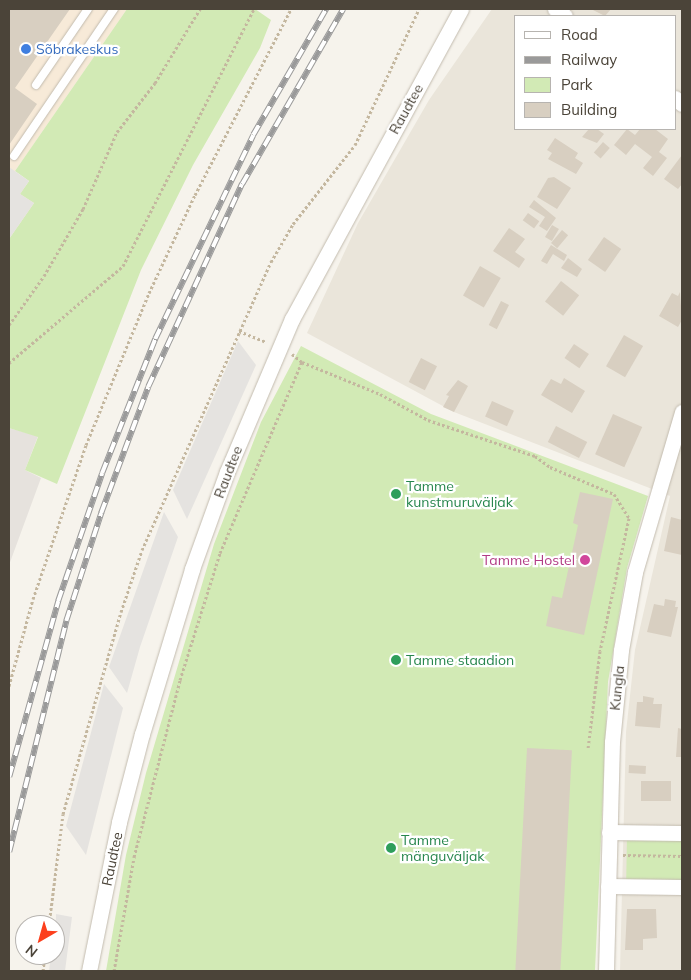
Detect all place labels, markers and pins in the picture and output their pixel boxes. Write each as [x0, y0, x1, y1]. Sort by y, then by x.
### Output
place label: Sõbrakeskus [36, 41, 118, 57]
marker: Sõbrakeskus [20, 43, 32, 55]
place label: Tamme kunstmuruväljak [406, 478, 513, 511]
marker: Tamme kunstmuruväljak [390, 488, 402, 500]
place label: Tamme Hostel [482, 552, 575, 568]
marker: Tamme Hostel [579, 554, 591, 566]
place label: Tamme staadion [406, 652, 514, 668]
marker: Tamme staadion [390, 654, 402, 666]
place label: Tamme mänguväljak [401, 832, 485, 864]
marker: Tamme mänguväljak [385, 842, 397, 854]

